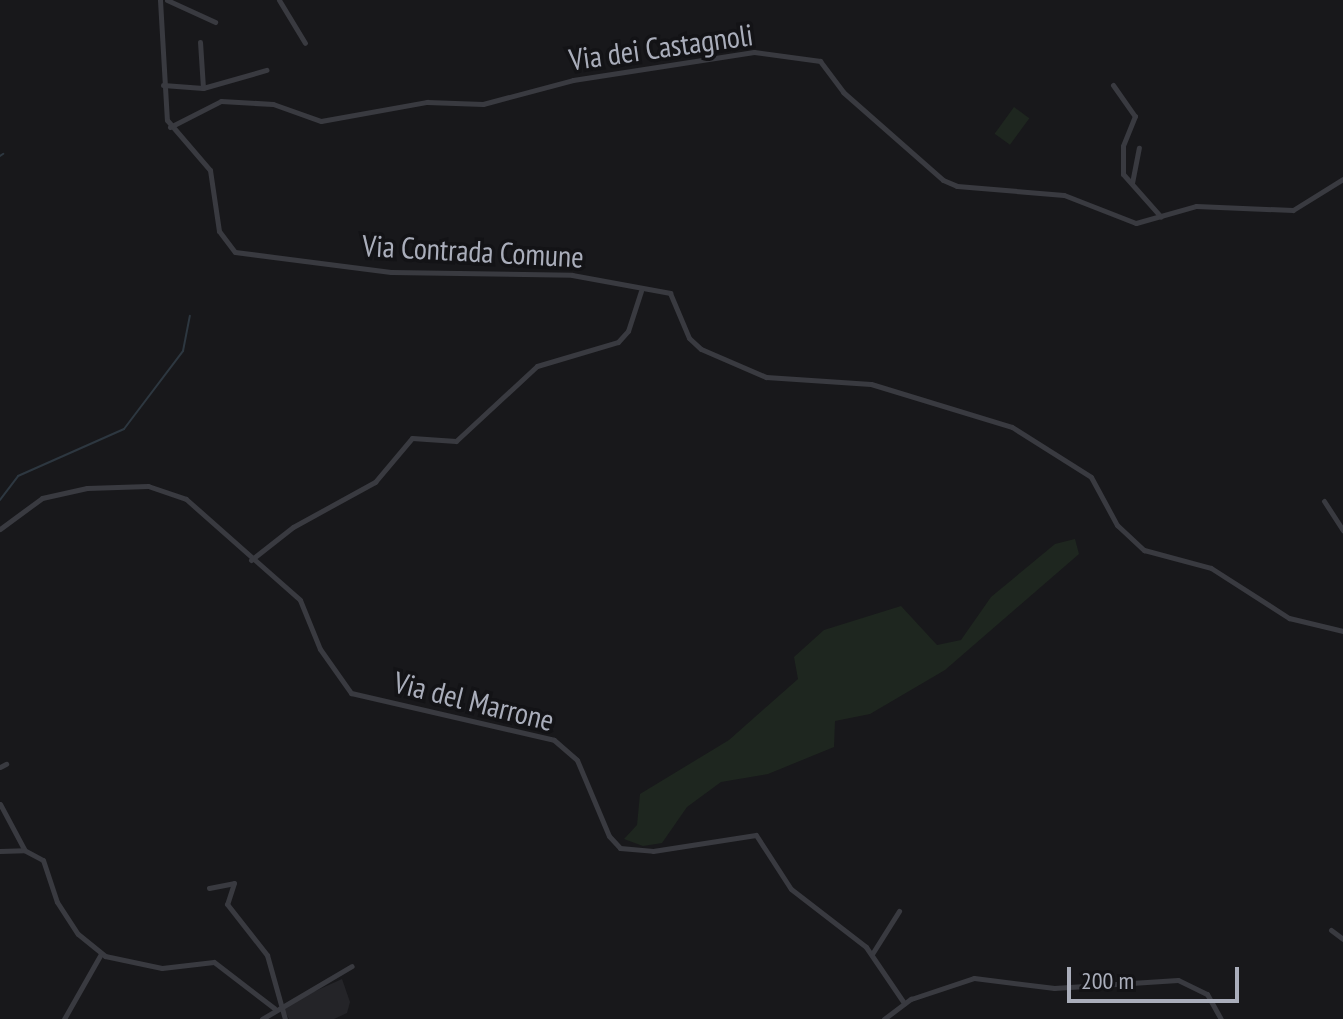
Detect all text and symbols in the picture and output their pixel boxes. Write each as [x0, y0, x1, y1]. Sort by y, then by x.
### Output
street label: Via dei Castagnoli [567, 16, 755, 78]
street label: Via Contrada Comune [361, 227, 585, 275]
street label: Via del Marrone [390, 664, 558, 738]
scale bar [1071, 951, 1243, 1001]
text: 200 m [1081, 965, 1134, 996]

